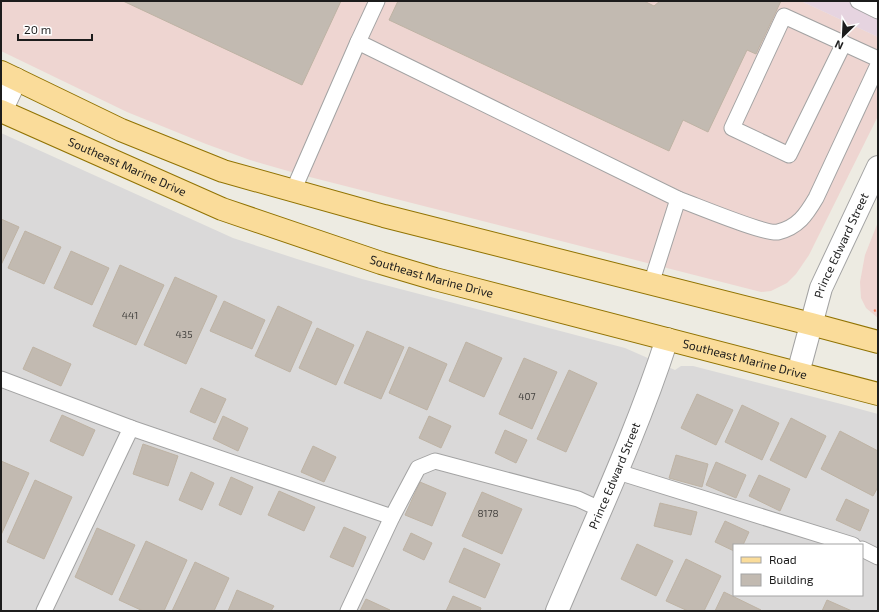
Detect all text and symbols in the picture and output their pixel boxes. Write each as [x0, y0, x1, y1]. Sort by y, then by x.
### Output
scale bar [18, 16, 92, 42]
north arrow [823, 16, 863, 56]
text: 20 m [24, 22, 51, 36]
text: N [832, 38, 845, 53]
street label: Southeast Marine Drive [66, 134, 189, 198]
street label: Prince Edward Street [811, 190, 871, 300]
street label: Southeast Marine Drive [368, 252, 495, 300]
house number: 441 [122, 309, 138, 321]
house number: 435 [175, 328, 193, 340]
street label: Southeast Marine Drive [681, 336, 809, 381]
house number: 407 [518, 390, 536, 402]
street label: Prince Edward Street [585, 420, 642, 531]
house number: 8178 [477, 507, 499, 519]
legend [733, 544, 863, 596]
text: Road [769, 552, 797, 566]
text: Building [769, 572, 814, 586]

